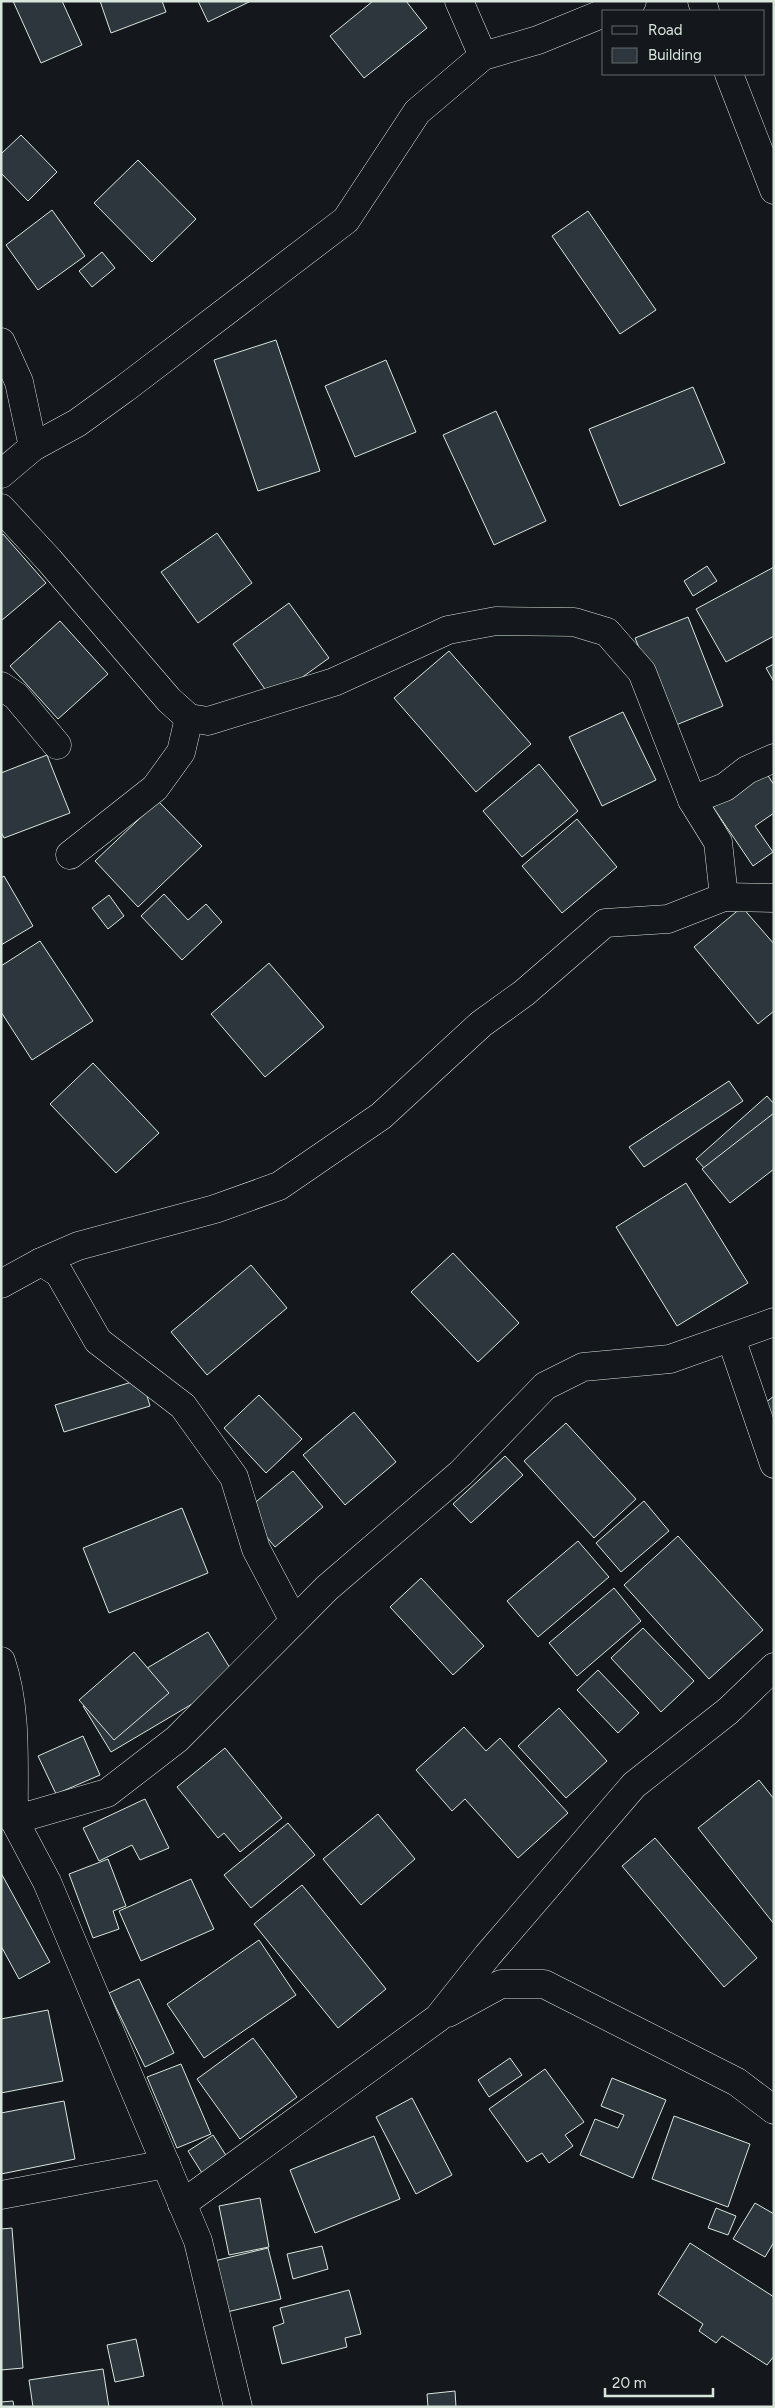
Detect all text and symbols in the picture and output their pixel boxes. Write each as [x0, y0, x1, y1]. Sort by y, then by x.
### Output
legend [602, 10, 765, 75]
text: Road [648, 21, 683, 39]
text: Building [648, 46, 702, 64]
scale bar [605, 2366, 712, 2398]
text: 20 m [612, 2374, 646, 2392]

